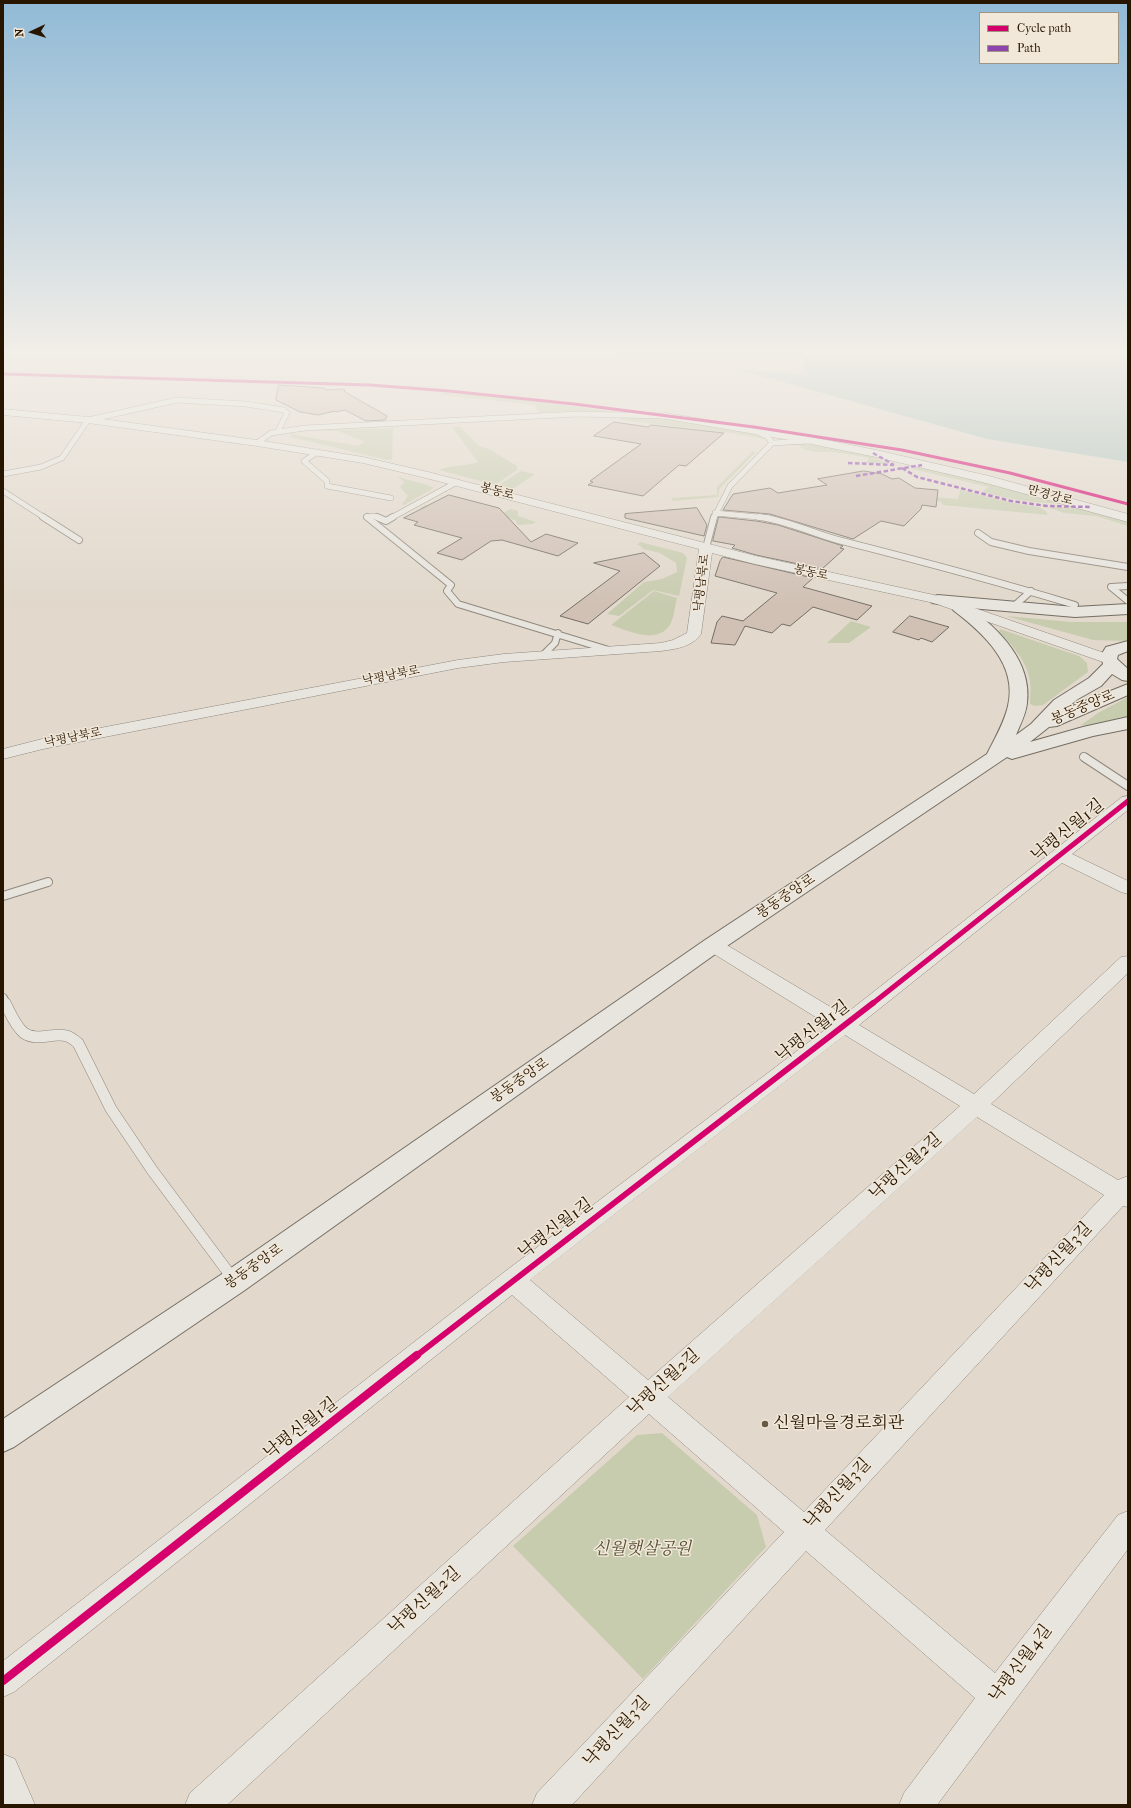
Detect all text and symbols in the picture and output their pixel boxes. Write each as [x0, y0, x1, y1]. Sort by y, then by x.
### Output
north arrow [12, 12, 52, 52]
legend [979, 12, 1119, 64]
text: Cycle path [1017, 21, 1071, 35]
text: N [13, 28, 26, 38]
text: Path [1017, 41, 1041, 55]
street label: 봉동로 [478, 481, 516, 503]
street label: 만경강로 [1026, 483, 1074, 509]
street label: 낙평남북로 [691, 553, 713, 613]
street label: 봉동로 [792, 562, 830, 584]
street label: 낙평남북로 [361, 663, 421, 689]
street label: 봉동중앙로 [1049, 687, 1117, 729]
street label: 낙평남북로 [43, 725, 103, 751]
street label: 낙평신월1길 [1027, 795, 1109, 867]
street label: 봉동중앙로 [753, 871, 819, 923]
street label: 낙평신월1길 [772, 997, 854, 1067]
street label: 봉동중앙로 [487, 1055, 553, 1107]
street label: 낙평신월2길 [865, 1129, 947, 1205]
street label: 낙평신월1길 [515, 1194, 597, 1264]
street label: 낙평신월3길 [1021, 1218, 1097, 1298]
street label: 봉동중앙로 [221, 1241, 287, 1293]
street label: 낙평신월2길 [623, 1345, 705, 1421]
street label: 낙평신월1길 [260, 1394, 342, 1464]
place label: 신월마을경로회관 [773, 1414, 904, 1434]
marker: 신월마을경로회관 [760, 1419, 770, 1429]
street label: 낙평신월3길 [800, 1454, 876, 1534]
park label: 신월햇살공원 [593, 1540, 691, 1560]
street label: 낙평신월2길 [384, 1563, 466, 1639]
street label: 낙평신월4길 [985, 1621, 1057, 1707]
street label: 낙평신월3길 [579, 1692, 655, 1772]

